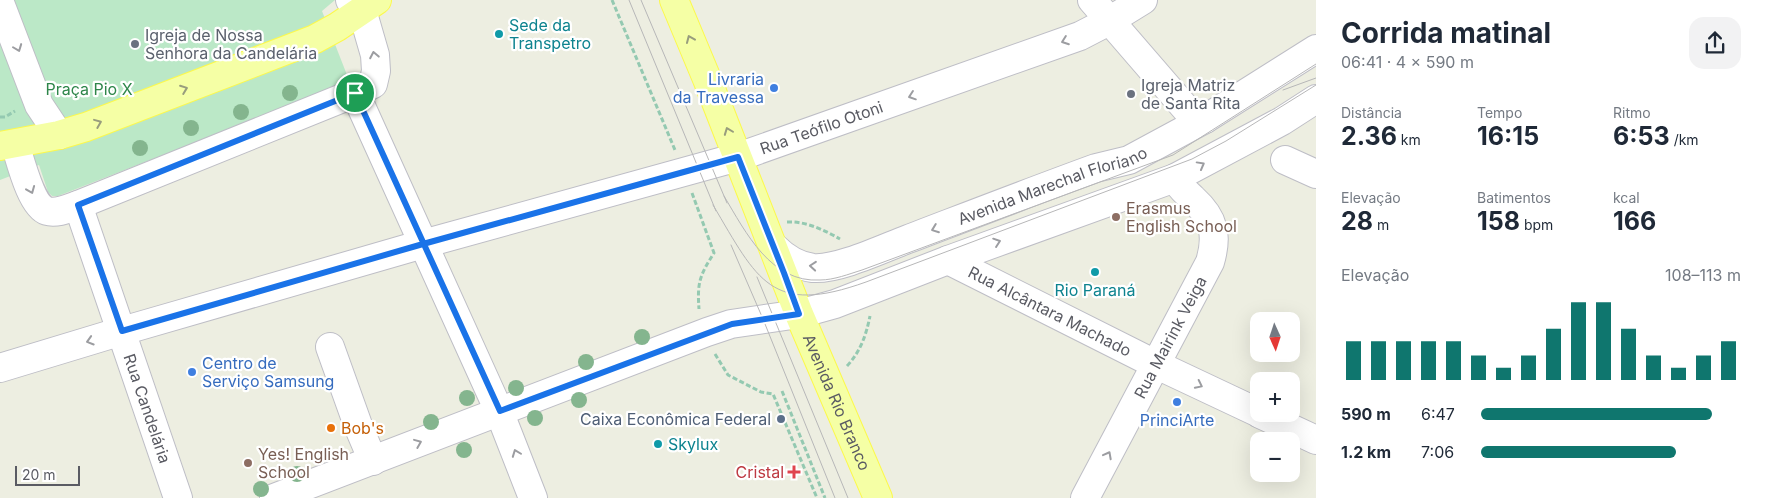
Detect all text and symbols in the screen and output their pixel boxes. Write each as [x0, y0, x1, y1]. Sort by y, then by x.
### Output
place label: Sede da Transpetro [509, 15, 591, 53]
text: Corrida matinal [1341, 16, 1551, 50]
button: share [1689, 17, 1741, 69]
place label: Igreja de Nossa Senhora da Candelária [145, 25, 317, 63]
marker: Sede da Transpetro [493, 28, 505, 40]
one-way arrow [686, 35, 697, 44]
one-way arrow [1061, 35, 1069, 45]
marker: Igreja de Nossa Senhora da Candelária [129, 38, 141, 50]
one-way arrow [12, 44, 22, 52]
one-way arrow [370, 50, 380, 59]
text: 06:41 · 4 × 590 m [1341, 52, 1474, 72]
place label: Livraria da Travessa [673, 69, 764, 107]
pin [334, 72, 376, 114]
place label: Igreja Matriz de Santa Rita [1141, 75, 1241, 113]
park label: Praça Pio X [45, 79, 133, 99]
icon: arrive [341, 79, 369, 107]
marker: Livraria da Travessa [768, 82, 780, 94]
one-way arrow [179, 85, 188, 96]
marker: Igreja Matriz de Santa Rita [1125, 88, 1137, 100]
one-way arrow [908, 90, 916, 100]
street label: Rua Teófilo Otoni [757, 97, 886, 158]
text: Distância [1341, 104, 1402, 121]
text: Tempo [1477, 104, 1522, 121]
text: Ritmo [1613, 104, 1651, 121]
one-way arrow [93, 118, 102, 129]
text: 2.36 [1341, 121, 1397, 151]
text: 16:15 [1477, 121, 1539, 151]
text: 6:53 [1613, 121, 1670, 151]
one-way arrow [723, 128, 733, 136]
text: km [1397, 131, 1421, 148]
text: /km [1670, 131, 1699, 148]
street label: Avenida Marechal Floriano [955, 142, 1151, 229]
one-way arrow [1195, 161, 1204, 171]
one-way arrow [25, 185, 36, 194]
text: Elevação [1341, 189, 1401, 206]
text: Batimentos [1477, 189, 1551, 206]
text: kcal [1613, 189, 1640, 206]
place label: Erasmus English School [1126, 198, 1237, 236]
text: 28 [1341, 206, 1373, 236]
text: 158 [1477, 206, 1520, 236]
text: 166 [1613, 206, 1656, 236]
marker: Erasmus English School [1110, 211, 1122, 223]
text: m [1373, 216, 1389, 233]
text: bpm [1520, 216, 1553, 233]
one-way arrow [931, 223, 940, 233]
one-way arrow [993, 238, 1001, 248]
one-way arrow [809, 261, 817, 272]
street label: Rua Alcântara Machado [965, 262, 1135, 361]
text: Elevação [1341, 265, 1409, 285]
text: 108–113 m [1665, 265, 1741, 285]
marker: Rio Paraná [1089, 266, 1101, 278]
street label: Rua Mairink Veiga [1130, 273, 1211, 402]
place label: Rio Paraná [1055, 280, 1135, 300]
north arrow [1250, 312, 1300, 362]
map controls [1250, 312, 1300, 482]
street label: Avenida Rio Branco [799, 331, 875, 473]
one-way arrow [87, 335, 95, 345]
street label: Rua Candelária [119, 351, 175, 466]
place label: Centro de Serviço Samsung [202, 353, 334, 391]
marker: Centro de Serviço Samsung [186, 366, 198, 378]
button: + [1250, 372, 1300, 422]
one-way arrow [1194, 378, 1203, 389]
marker: PrinciArte [1171, 396, 1183, 408]
text: 590 m [1341, 404, 1391, 424]
text: 6:47 [1421, 404, 1455, 424]
place label: Caixa Econômica Federal [580, 409, 771, 429]
place label: PrinciArte [1140, 410, 1214, 430]
marker: Caixa Econômica Federal [775, 413, 787, 425]
place label: Bob's [341, 418, 384, 438]
marker: Bob's [325, 422, 337, 434]
button: − [1250, 432, 1300, 482]
place label: Skylux [668, 434, 718, 454]
marker: Skylux [652, 438, 664, 450]
one-way arrow [413, 439, 422, 449]
text: 1.2 km [1341, 442, 1391, 462]
text: 7:06 [1421, 442, 1454, 462]
place label: Yes! English School [258, 444, 349, 482]
one-way arrow [512, 449, 522, 457]
one-way arrow [1102, 451, 1112, 460]
marker: Yes! English School [242, 457, 254, 469]
place label: Cristal [736, 462, 784, 482]
scale bar [15, 463, 80, 486]
text: 20 m [22, 466, 56, 483]
marker: Cristal [788, 466, 800, 478]

